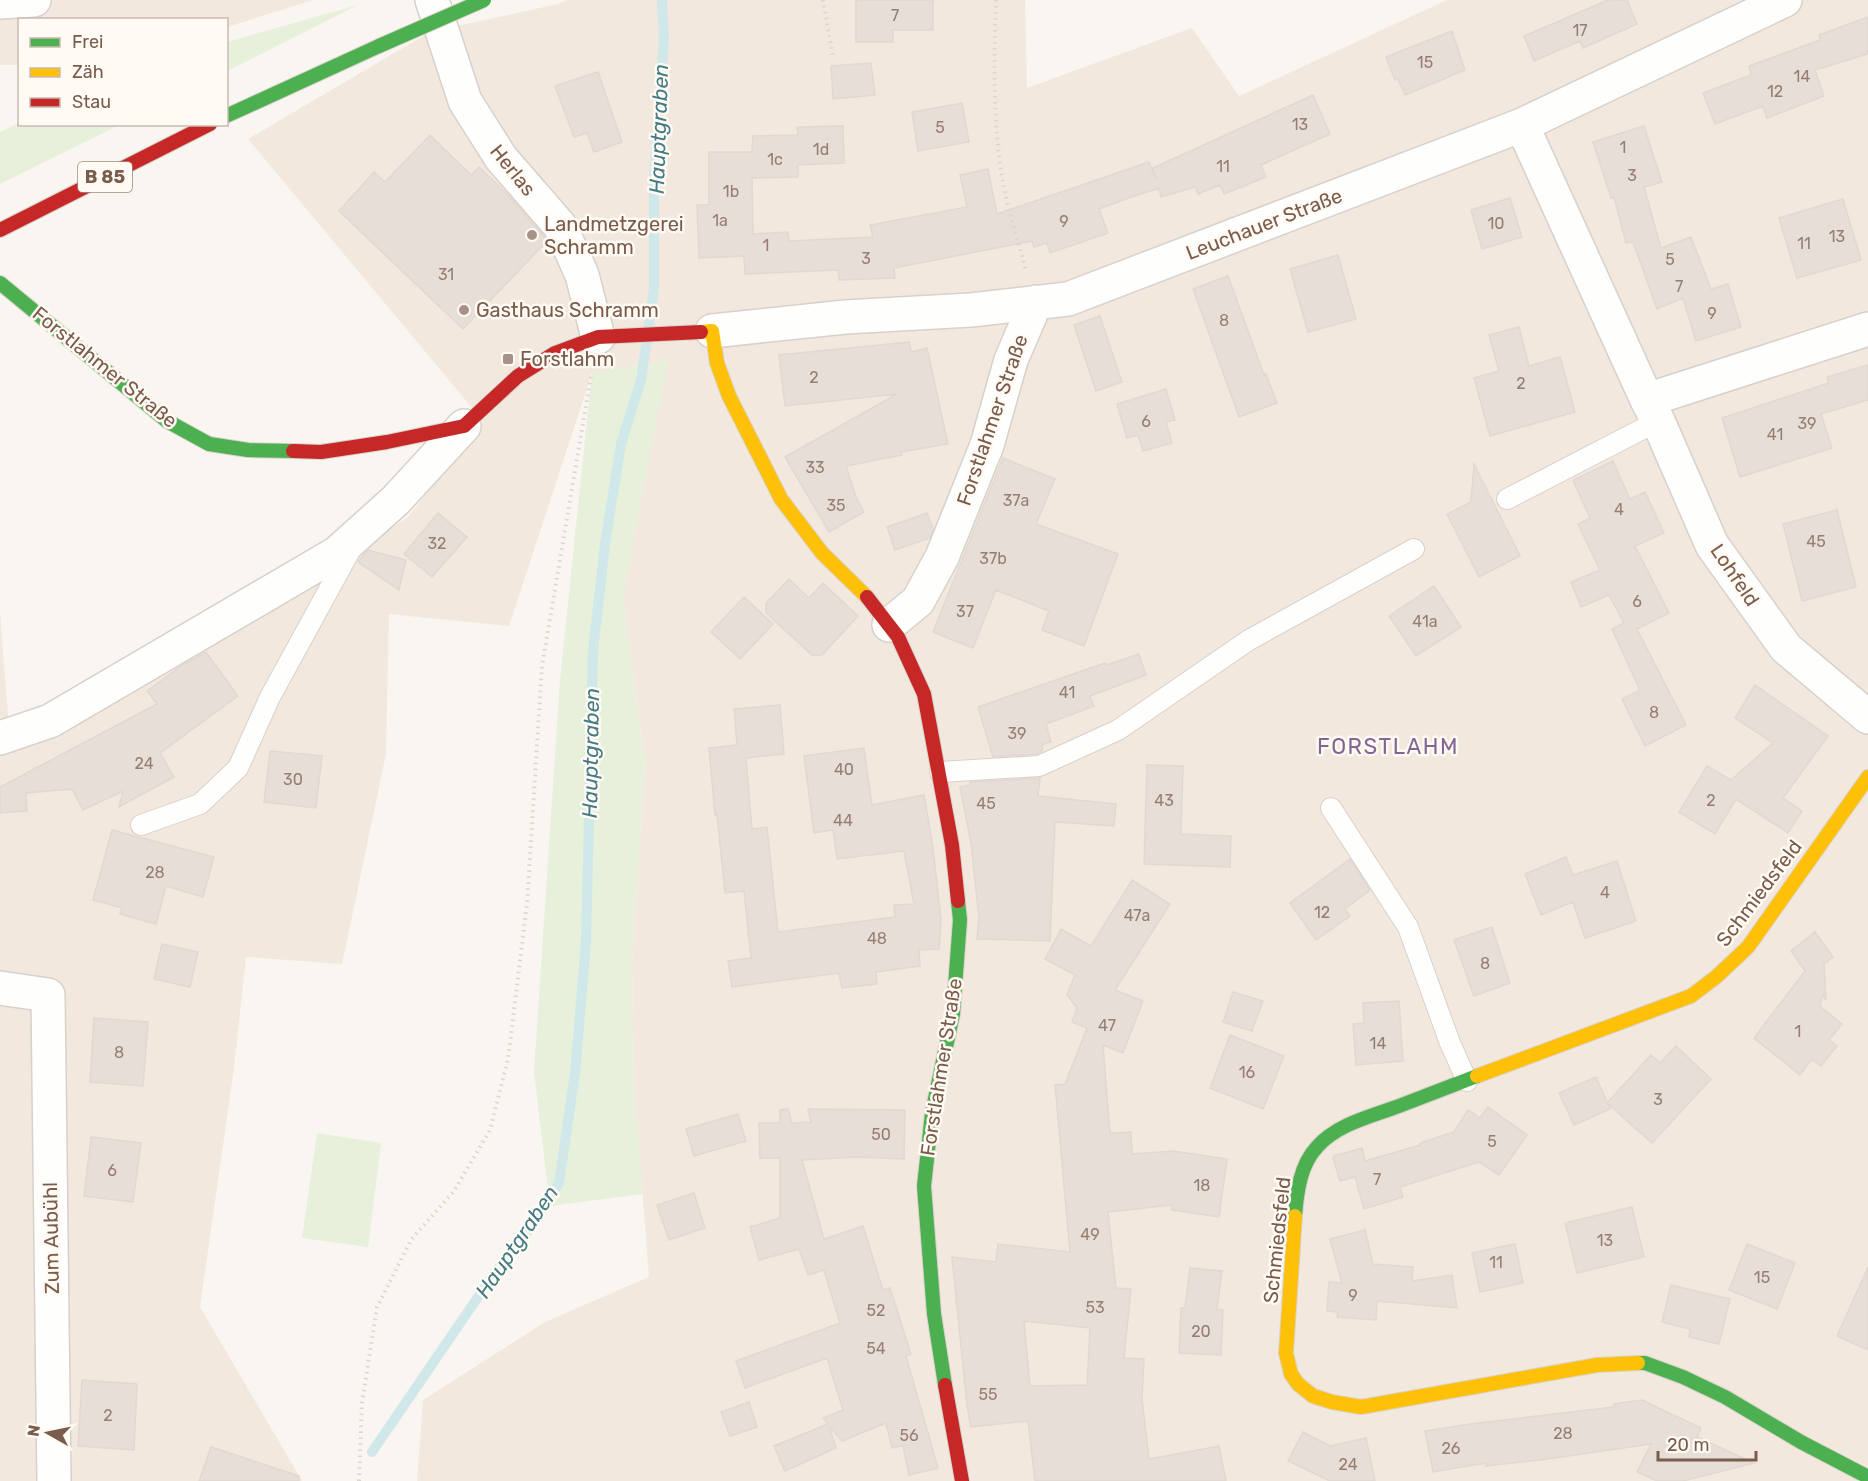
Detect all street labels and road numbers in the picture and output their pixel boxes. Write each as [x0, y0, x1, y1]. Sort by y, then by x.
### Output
street label: Herlas [485, 139, 541, 201]
road number: B 85 [78, 162, 132, 192]
street label: Leuchauer Straße [1182, 183, 1346, 265]
street label: Forstlahmer Straße [28, 301, 182, 433]
street label: Forstlahmer Straße [951, 331, 1033, 509]
street label: Lohfeld [1705, 539, 1765, 611]
street label: Schmiedsfeld [1711, 835, 1807, 951]
street label: Forstlahmer Straße [915, 977, 967, 1157]
street label: Schmiedsfeld [1258, 1176, 1296, 1304]
street label: Zum Aubühl [38, 1182, 64, 1294]

